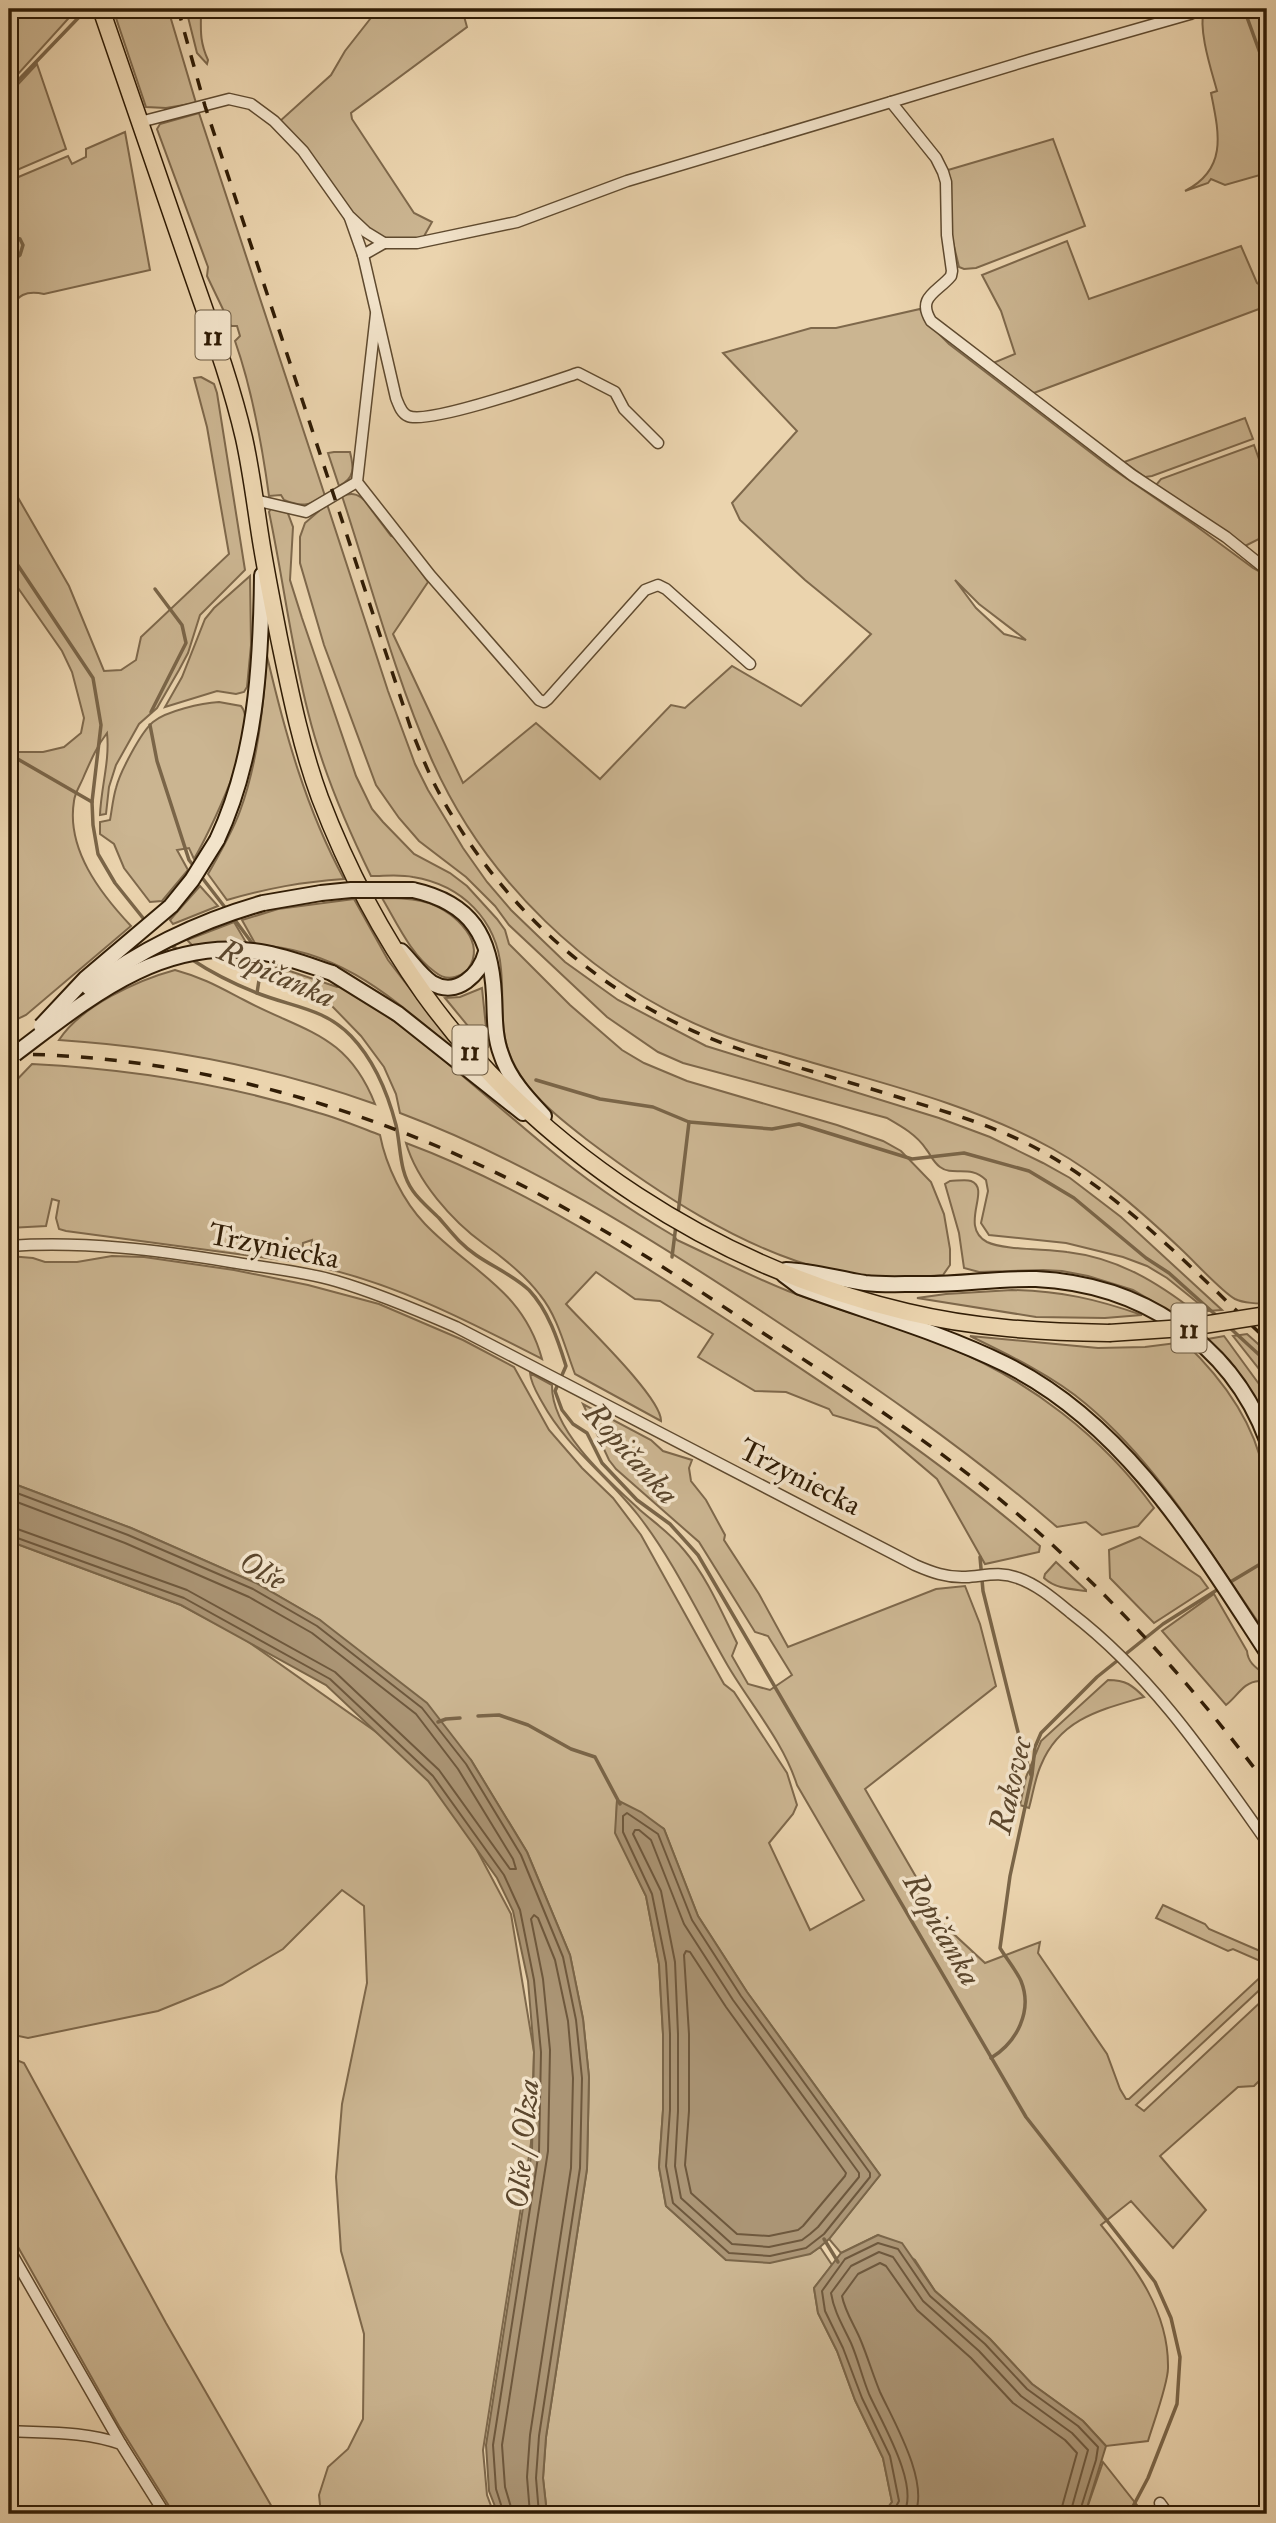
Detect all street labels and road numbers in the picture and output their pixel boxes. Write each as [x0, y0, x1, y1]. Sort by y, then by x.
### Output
road number: 11 [196, 310, 230, 360]
road number: 11 [452, 1026, 488, 1074]
street label: Trzyniecka [205, 1216, 343, 1277]
road number: 11 [1172, 1304, 1206, 1352]
street label: Trzyniecka [732, 1431, 868, 1524]

